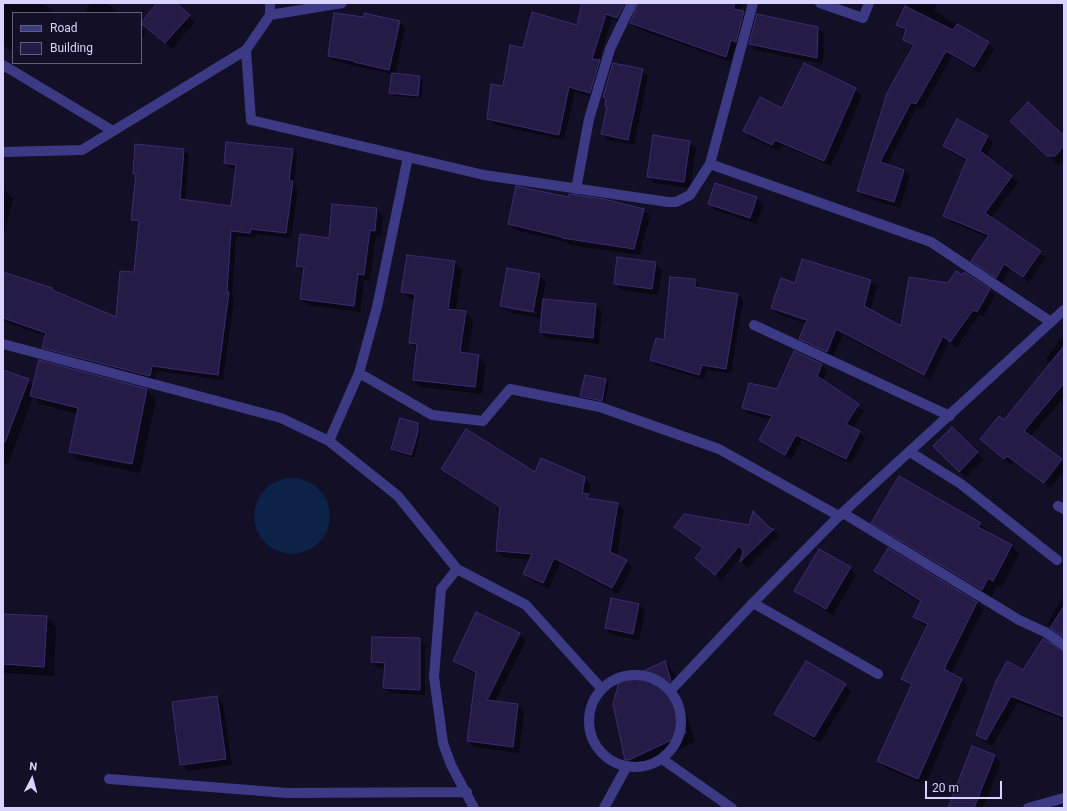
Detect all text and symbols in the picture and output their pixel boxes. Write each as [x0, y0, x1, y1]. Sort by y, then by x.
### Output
legend [12, 12, 142, 64]
text: Road [50, 21, 78, 35]
text: Building [50, 41, 93, 55]
north arrow [12, 759, 52, 799]
text: N [29, 760, 38, 773]
scale bar [927, 773, 1004, 799]
text: 20 m [932, 781, 959, 795]

